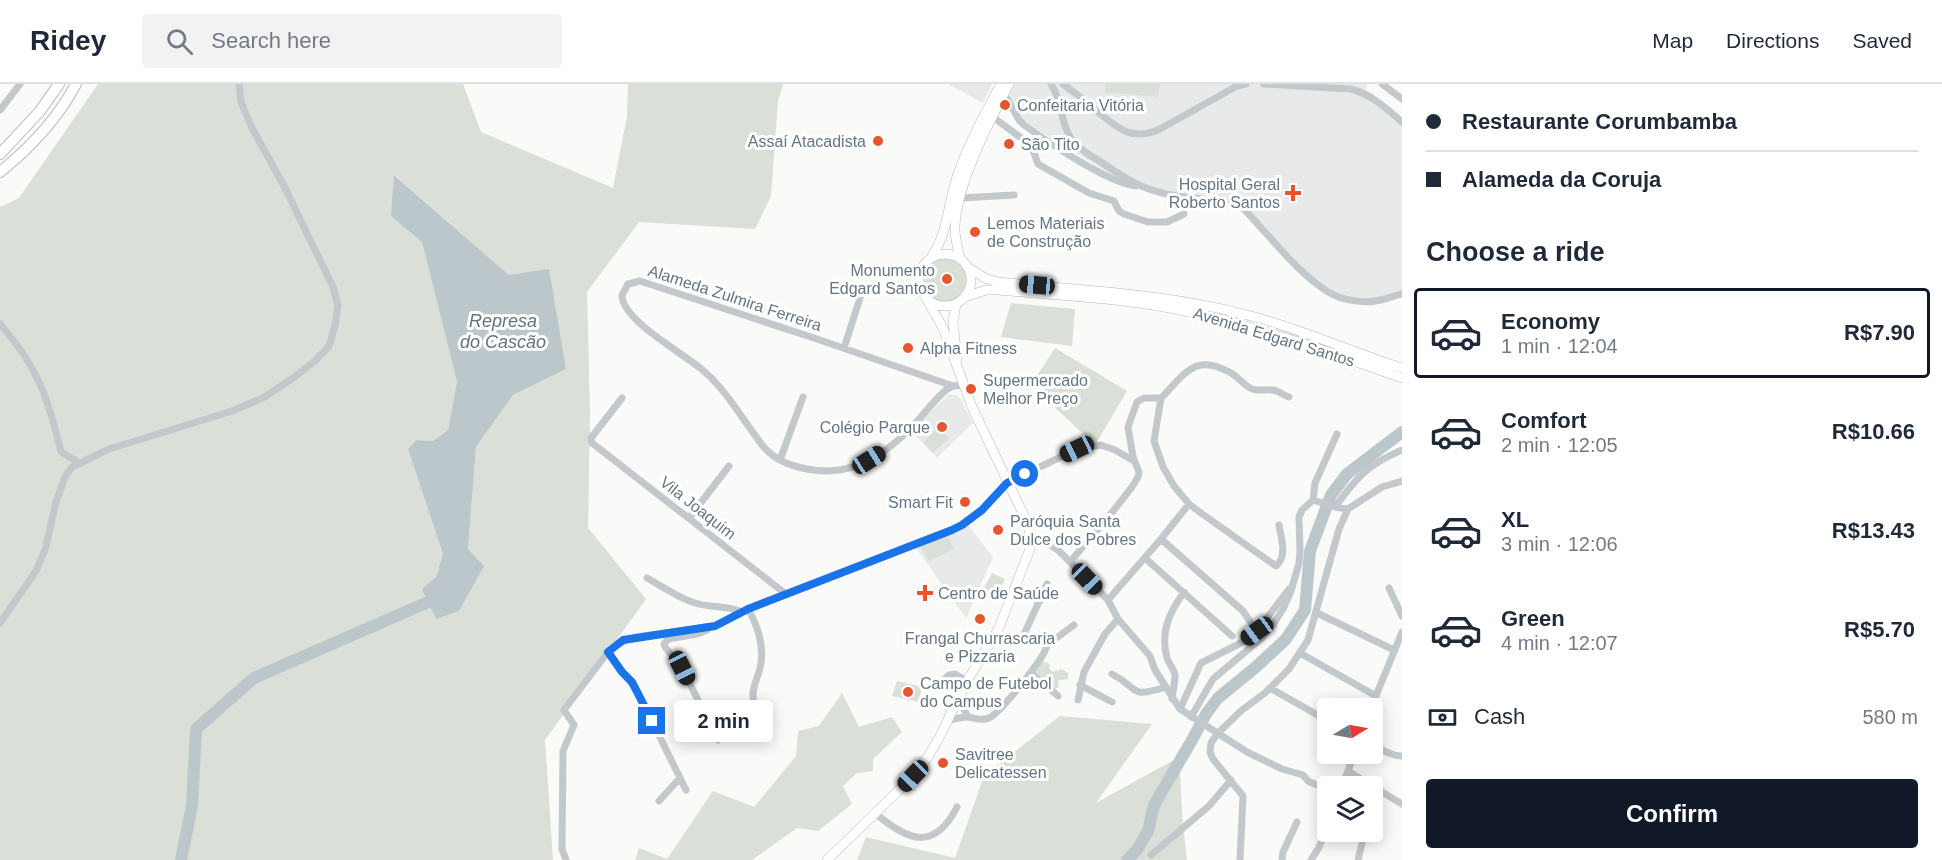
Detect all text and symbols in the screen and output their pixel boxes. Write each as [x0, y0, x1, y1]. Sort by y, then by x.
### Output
search box [142, 14, 562, 68]
text: Ridey [30, 25, 106, 56]
icon: search [163, 25, 196, 58]
text: Search here [211, 28, 331, 53]
text: Map [1652, 29, 1693, 52]
text: Directions [1726, 29, 1819, 52]
text: Saved [1852, 29, 1912, 52]
place label: Confeitaria Vitória [1017, 97, 1144, 114]
marker: Confeitaria Vitória [998, 98, 1012, 112]
text: Restaurante Corumbamba [1462, 109, 1737, 134]
place label: Assaí Atacadista [748, 133, 866, 150]
marker: Assaí Atacadista [871, 134, 885, 148]
place label: São Tito [1021, 136, 1080, 153]
marker: São Tito [1002, 137, 1016, 151]
text: Alameda da Coruja [1462, 167, 1661, 192]
place label: Hospital Geral Roberto Santos [1169, 176, 1280, 211]
marker: Hospital Geral Roberto Santos [1284, 184, 1302, 202]
place label: Lemos Materiais de Construção [987, 215, 1104, 250]
marker: Lemos Materiais de Construção [968, 225, 982, 239]
text: Choose a ride [1426, 237, 1605, 267]
street label: Alameda Zulmira Ferreira [646, 262, 824, 334]
place label: Monumento Edgard Santos [829, 262, 935, 297]
marker: Monumento Edgard Santos [940, 272, 954, 286]
car [1018, 274, 1056, 296]
street label: Avenida Edgard Santos [1191, 304, 1357, 370]
icon: car [1429, 306, 1483, 360]
text: Economy [1501, 309, 1600, 334]
water label: Represa do Cascão [460, 311, 546, 352]
text: R$7.90 [1844, 320, 1915, 345]
text: 1 min · 12:04 [1501, 335, 1618, 357]
place label: Alpha Fitness [920, 340, 1017, 357]
marker: Alpha Fitness [901, 341, 915, 355]
place label: Supermercado Melhor Preço [983, 372, 1088, 407]
marker: Supermercado Melhor Preço [964, 382, 978, 396]
icon: car [1429, 405, 1483, 459]
text: Comfort [1501, 408, 1587, 433]
place label: Colégio Parque [820, 419, 930, 436]
text: R$10.66 [1832, 419, 1915, 444]
marker: Colégio Parque [935, 420, 949, 434]
car [1057, 433, 1097, 465]
text: 2 min · 12:05 [1501, 434, 1618, 456]
car [849, 443, 889, 477]
route start [1011, 460, 1038, 487]
street label: Vila Joaquim [657, 473, 739, 543]
place label: Smart Fit [888, 494, 954, 511]
marker: Smart Fit [958, 495, 972, 509]
icon: car [1429, 504, 1483, 558]
text: XL [1501, 507, 1529, 532]
place label: Paróquia Santa Dulce dos Pobres [1010, 513, 1136, 548]
text: R$13.43 [1832, 518, 1915, 543]
marker: Paróquia Santa Dulce dos Pobres [991, 523, 1005, 537]
text: 3 min · 12:06 [1501, 533, 1618, 555]
car [1068, 560, 1106, 598]
marker: Centro de Saúde [916, 584, 934, 602]
place label: Centro de Saúde [938, 585, 1059, 602]
icon: car [1429, 603, 1483, 657]
text: Green [1501, 606, 1565, 631]
marker: Frangal Churrascaria e Pizzaria [973, 612, 987, 626]
car [1237, 613, 1277, 649]
text: R$5.70 [1844, 617, 1915, 642]
place label: Frangal Churrascaria e Pizzaria [905, 630, 1055, 665]
text: 4 min · 12:07 [1501, 632, 1618, 654]
car [666, 648, 698, 688]
place label: Campo de Futebol do Campus [920, 675, 1052, 710]
marker: Campo de Futebol do Campus [901, 685, 915, 699]
north arrow [1317, 698, 1383, 764]
map controls [1317, 698, 1383, 842]
callout: 2 min [673, 700, 772, 742]
icon: cash [1426, 701, 1459, 734]
text: Cash [1474, 704, 1525, 729]
text: 580 m [1862, 706, 1918, 728]
route end [638, 707, 665, 734]
text: 2 min [697, 710, 750, 732]
place label: Savitree Delicatessen [955, 746, 1047, 781]
marker: Savitree Delicatessen [936, 756, 950, 770]
car [894, 757, 932, 795]
button: layers [1317, 776, 1383, 842]
button: Confirm [1426, 779, 1918, 848]

